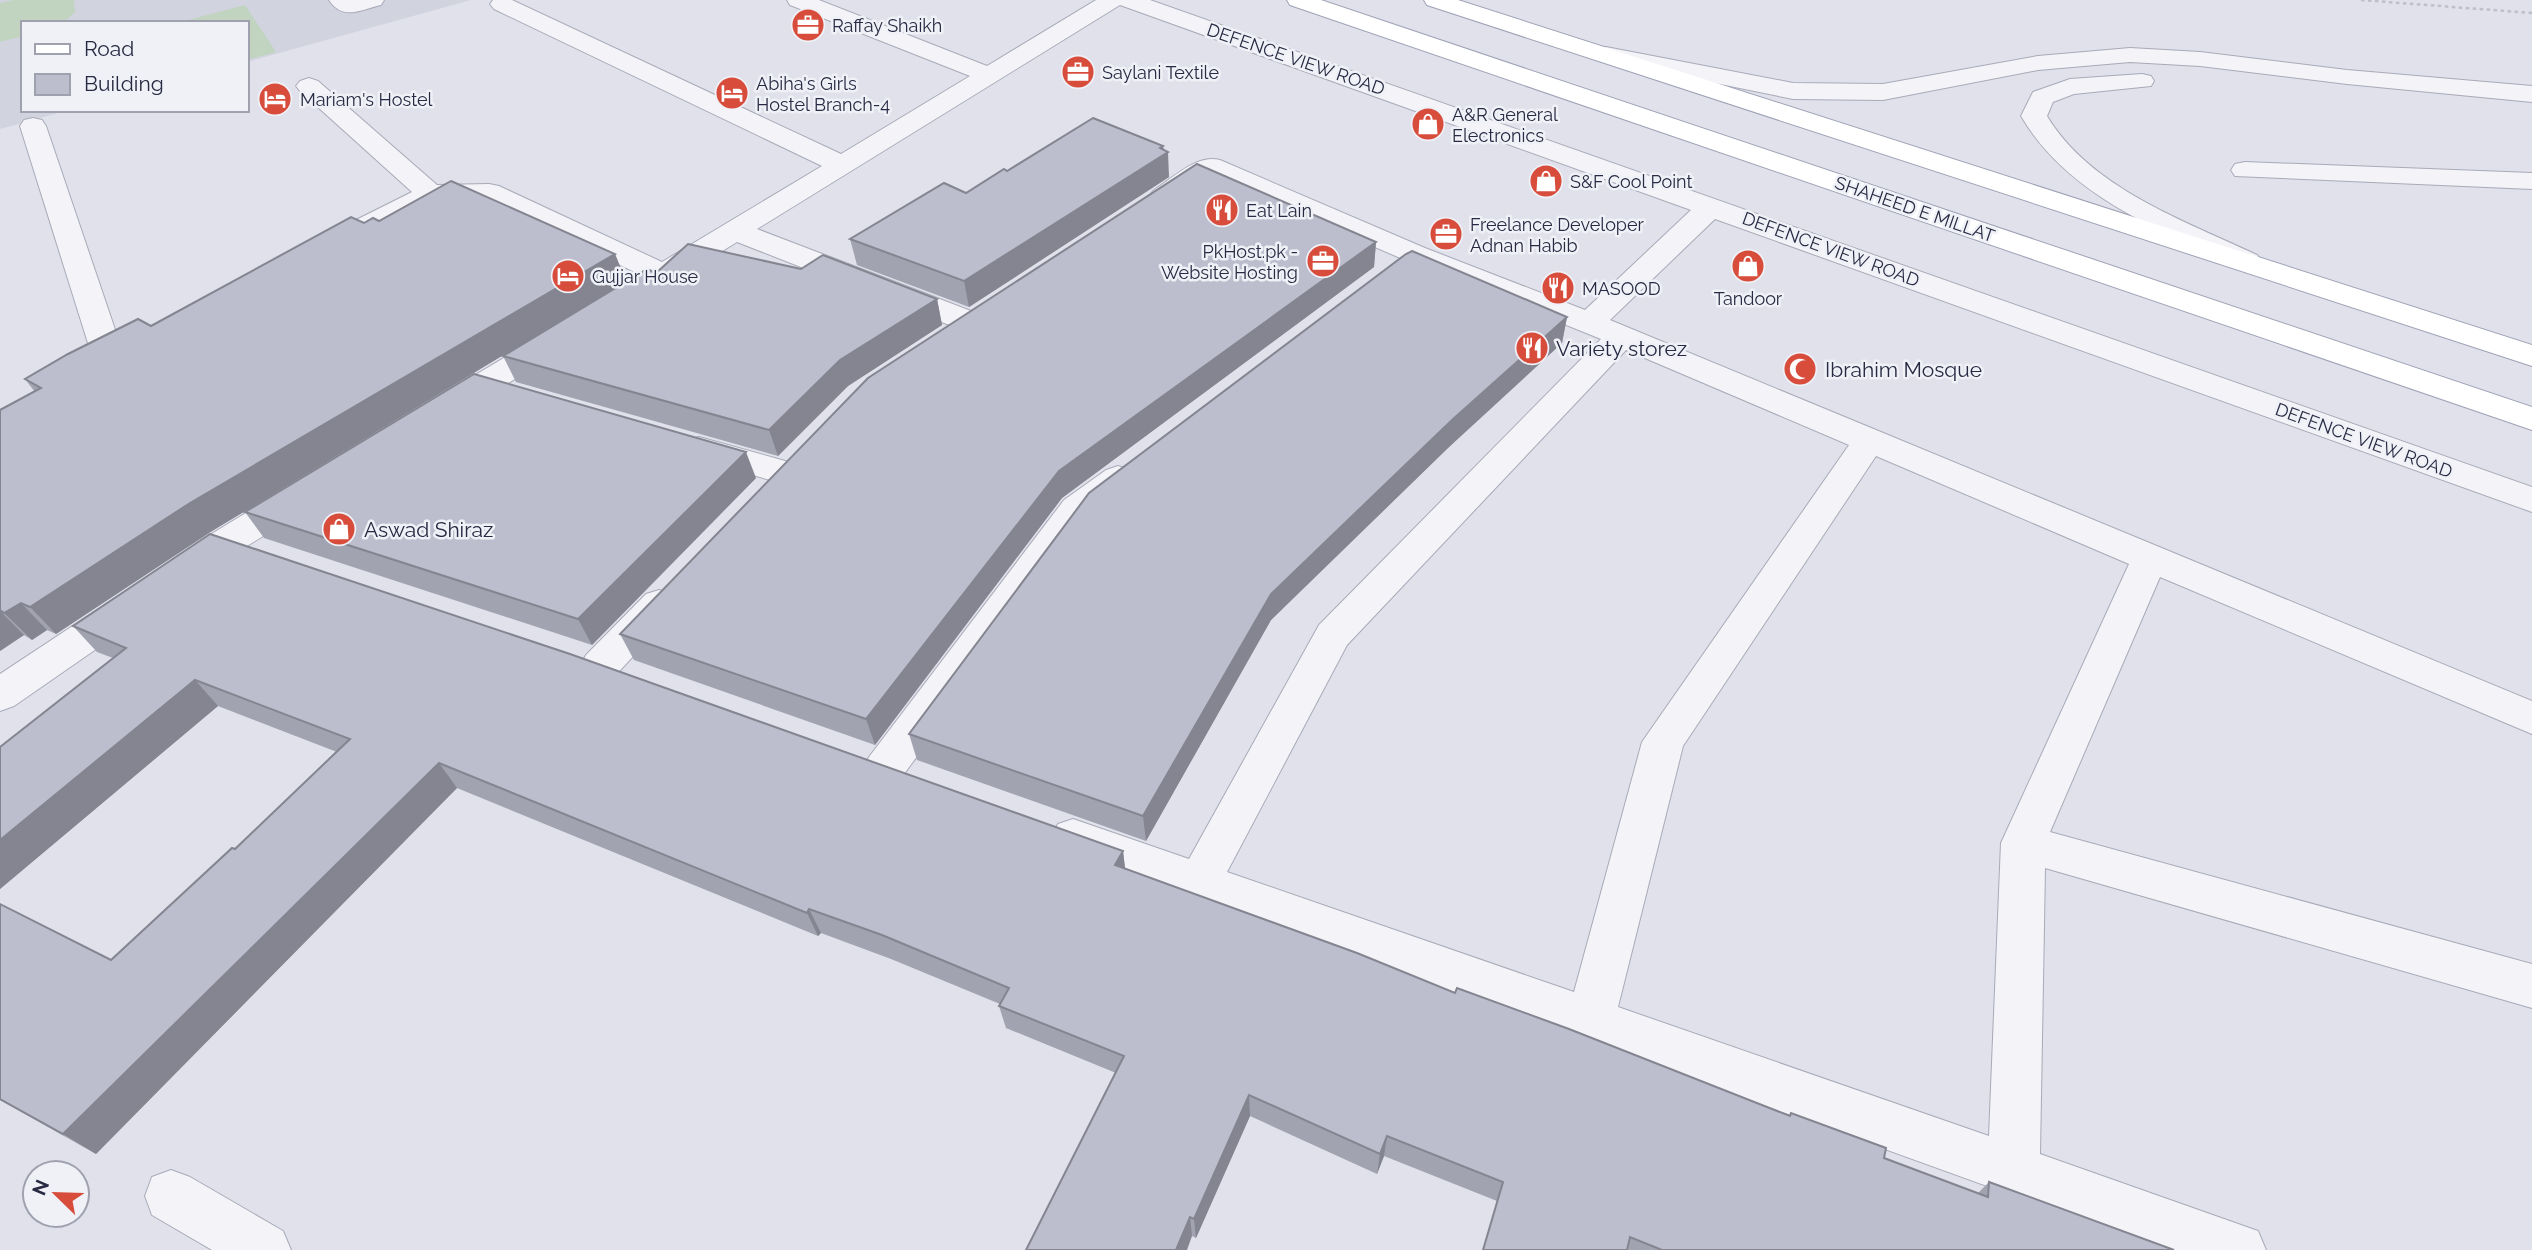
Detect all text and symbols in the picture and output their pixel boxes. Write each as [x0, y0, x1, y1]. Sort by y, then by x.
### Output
office icon: Raffay Shaikh [789, 6, 827, 44]
place label: Raffay Shaikh [832, 15, 942, 36]
street label: DEFENCE VIEW ROAD [1204, 19, 1388, 99]
legend [21, 21, 248, 112]
text: Road [84, 36, 134, 61]
office icon: Saylani Textile [1059, 53, 1097, 91]
place label: Saylani Textile [1102, 62, 1219, 83]
text: Building [84, 71, 164, 96]
place label: Abiha's Girls Hostel Branch-4 [756, 73, 890, 115]
hotel icon: Abiha's Girls Hostel Branch-4 [713, 74, 751, 112]
hotel icon: Mariam's Hostel [256, 80, 294, 118]
place label: Mariam's Hostel [300, 89, 433, 110]
place label: A&R General Electronics [1452, 104, 1558, 146]
shop icon: A&R General Electronics [1409, 105, 1447, 143]
shop icon: S&F Cool Point [1527, 162, 1565, 200]
place label: S&F Cool Point [1570, 171, 1693, 192]
street label: SHAHEED E MILLAT [1832, 172, 1998, 246]
restaurant icon: Eat Lain [1203, 191, 1241, 229]
place label: Eat Lain [1246, 200, 1312, 221]
street label: DEFENCE VIEW ROAD [1740, 207, 1923, 291]
place label: Freelance Developer Adnan Habib [1470, 214, 1645, 256]
office icon: Freelance Developer Adnan Habib [1427, 215, 1465, 253]
place label: PkHost.pk - Website Hosting [1161, 241, 1298, 283]
office icon: PkHost.pk - Website Hosting [1304, 242, 1342, 280]
shop icon: Tandoor [1729, 247, 1767, 285]
hotel icon: Gujjar House [549, 257, 587, 295]
place label: Gujjar House [592, 266, 699, 287]
restaurant icon: MASOOD [1539, 269, 1577, 307]
place label: MASOOD [1582, 278, 1661, 299]
place label: Tandoor [1714, 288, 1783, 309]
restaurant icon: Variety storez [1513, 329, 1551, 367]
place label: Variety storez [1556, 336, 1687, 361]
mosque icon: Ibrahim Mosque [1781, 350, 1819, 388]
place label: Ibrahim Mosque [1825, 357, 1982, 382]
street label: DEFENCE VIEW ROAD [2273, 398, 2456, 482]
shop icon: Aswad Shiraz [320, 510, 358, 548]
place label: Aswad Shiraz [364, 517, 493, 542]
north arrow [21, 1159, 91, 1229]
text: N [27, 1176, 53, 1198]

